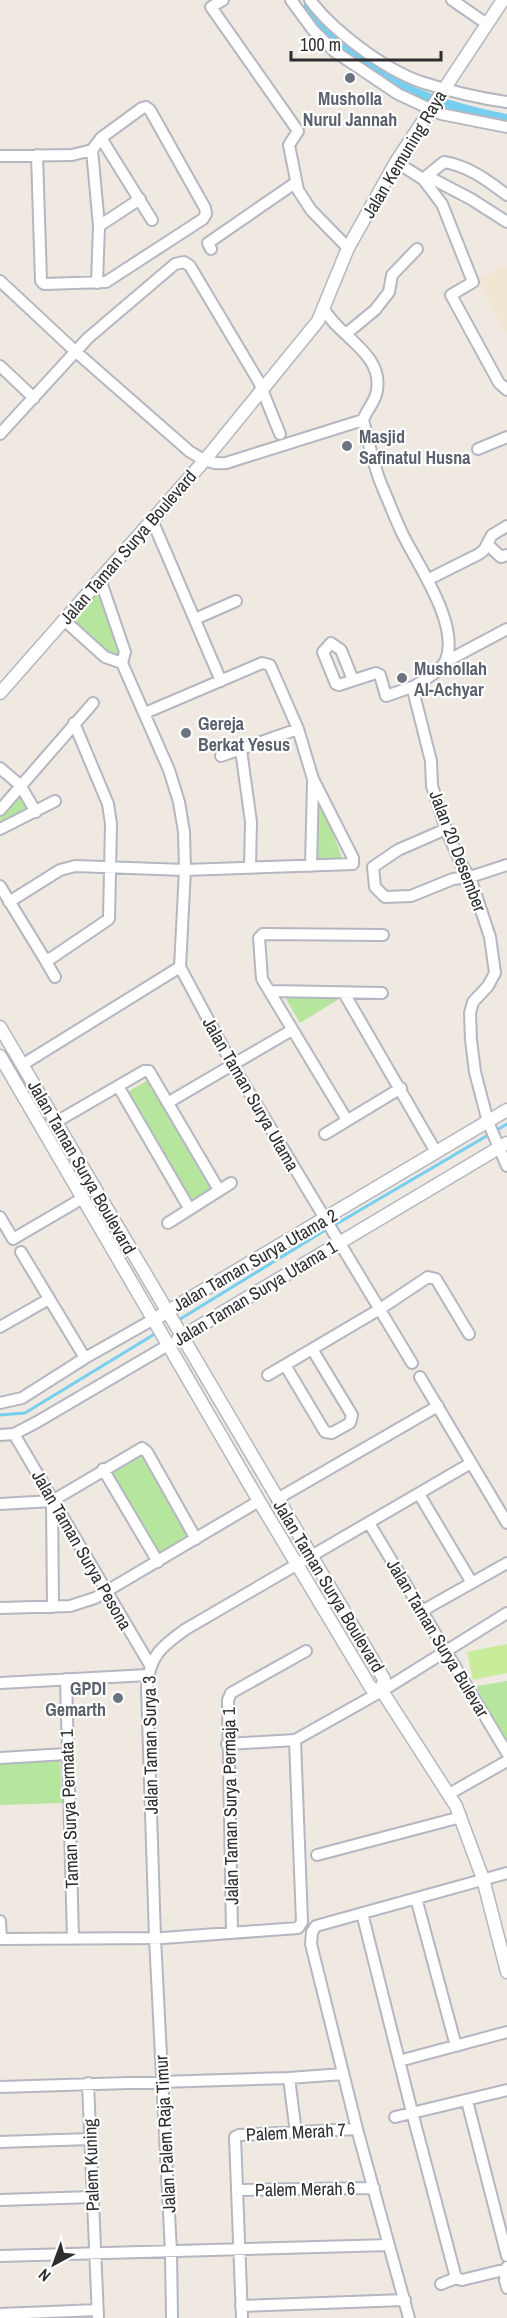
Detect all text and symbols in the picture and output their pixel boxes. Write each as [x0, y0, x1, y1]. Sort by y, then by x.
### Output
scale bar [291, 24, 441, 62]
text: 100 m [300, 32, 341, 57]
marker: Musholla Nurul Jannah [343, 71, 357, 85]
street label: Jalan Kemuning Raya [356, 85, 452, 223]
place label: Musholla Nurul Jannah [303, 86, 397, 132]
place label: Masjid Safinatul Husna [359, 424, 471, 470]
marker: Masjid Safinatul Husna [340, 439, 354, 453]
street label: Jalan Taman Surya Boulevard [54, 464, 202, 630]
place label: Mushollah Al-Achyar [414, 656, 487, 702]
marker: Mushollah Al-Achyar [395, 671, 409, 685]
place label: Gereja Berkat Yesus [198, 711, 290, 757]
marker: Gereja Berkat Yesus [179, 726, 193, 740]
street label: Jalan 20 Desember [423, 787, 493, 915]
street label: Jalan Taman Surya Utama [197, 1012, 305, 1176]
street label: Jalan Taman Surya Boulevard [22, 1075, 142, 1259]
street label: Jalan Taman Surya Utama 2 [168, 1203, 342, 1317]
street label: Jalan Taman Surya Utama 1 [169, 1234, 342, 1352]
street label: Jalan Taman Surya Pesona [26, 1466, 138, 1634]
street label: Jalan Taman Surya Boulevard [268, 1495, 390, 1677]
street label: Jalan Taman Surya Bulevar [381, 1554, 495, 1722]
street label: Jalan Taman Surya 3 [136, 1675, 164, 1815]
place label: GPDI Gemarth [45, 1676, 106, 1722]
marker: GPDI Gemarth [111, 1691, 125, 1705]
street label: Jalan Taman Surya Permaja 1 [216, 1706, 244, 1905]
street label: Taman Surya Permata 1 [54, 1728, 84, 1889]
street label: Jalan Palem Raja Timur [148, 2055, 182, 2213]
street label: Palem Kuning [77, 2117, 105, 2212]
street label: Palem Merah 7 [245, 2117, 347, 2147]
street label: Palem Merah 6 [255, 2176, 355, 2202]
north arrow [24, 2234, 84, 2294]
text: N [33, 2264, 55, 2287]

